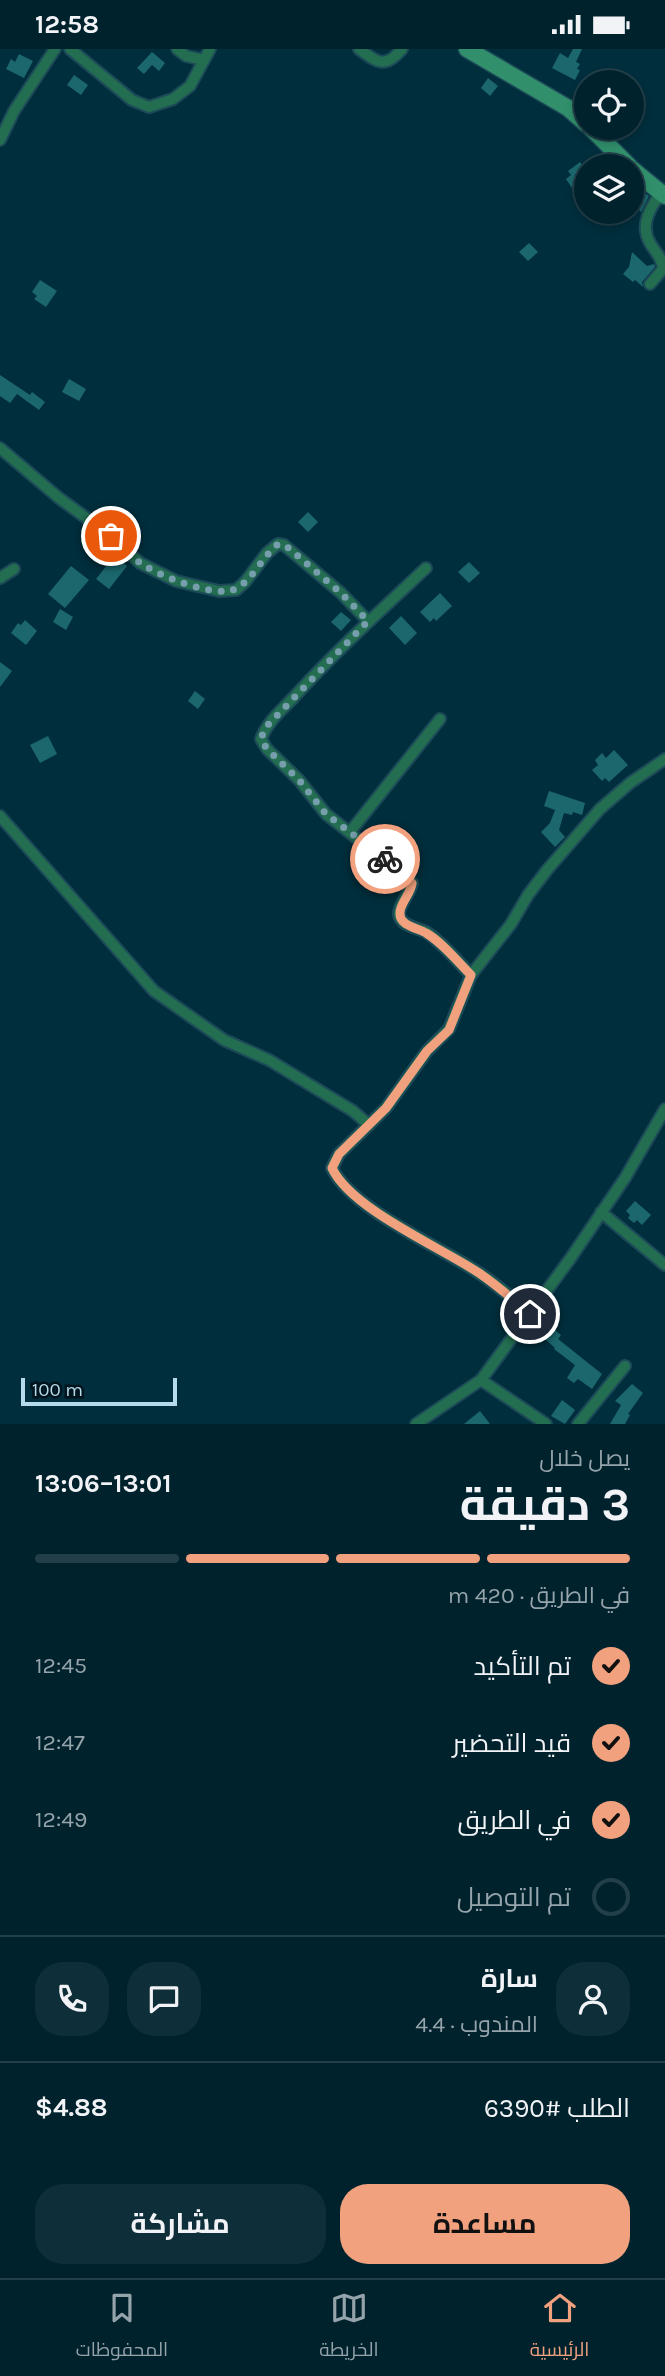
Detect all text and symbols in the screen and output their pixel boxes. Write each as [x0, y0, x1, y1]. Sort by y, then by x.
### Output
text: 12:58 [35, 9, 99, 40]
map controls [574, 70, 644, 224]
button: locate [574, 70, 644, 140]
button: layers [574, 154, 644, 224]
pin [81, 506, 141, 566]
icon: bag [92, 517, 130, 555]
courier [350, 824, 420, 894]
icon: bike [366, 840, 404, 878]
pin [500, 1284, 560, 1344]
icon: home [511, 1295, 549, 1333]
scale bar [21, 1375, 177, 1407]
text: 100 m [32, 1379, 83, 1401]
text: يصل خلال [539, 1445, 630, 1472]
text: 13:01–13:06 [35, 1468, 172, 1499]
text: 3 دقيقة [460, 1478, 630, 1532]
text: في الطريق · 420 m [448, 1582, 630, 1609]
icon: check [592, 1647, 630, 1685]
text: تم التأكيد [473, 1651, 571, 1682]
text: 12:45 [35, 1652, 87, 1679]
icon: check [592, 1724, 630, 1762]
text: قيد التحضير [452, 1728, 571, 1759]
text: 12:47 [35, 1729, 85, 1756]
icon: check [592, 1801, 630, 1839]
text: في الطريق [458, 1805, 571, 1836]
text: 12:49 [35, 1806, 87, 1833]
text: تم التوصيل [457, 1882, 571, 1913]
button: phone [35, 1962, 109, 2036]
button: chat [127, 1962, 201, 2036]
button: person [556, 1962, 630, 2036]
text: سارة [481, 1963, 538, 1994]
text: المندوب · 4.4 [415, 2011, 538, 2038]
text: $4.88 [35, 2092, 108, 2123]
text: الطلب #6390 [484, 2093, 630, 2124]
button: مشاركة [35, 2184, 326, 2264]
button: مساعدة [340, 2184, 630, 2264]
tab: المحفوظات [76, 2289, 168, 2367]
tab: الخريطة [319, 2289, 379, 2367]
tab: الرئيسية [530, 2289, 589, 2367]

